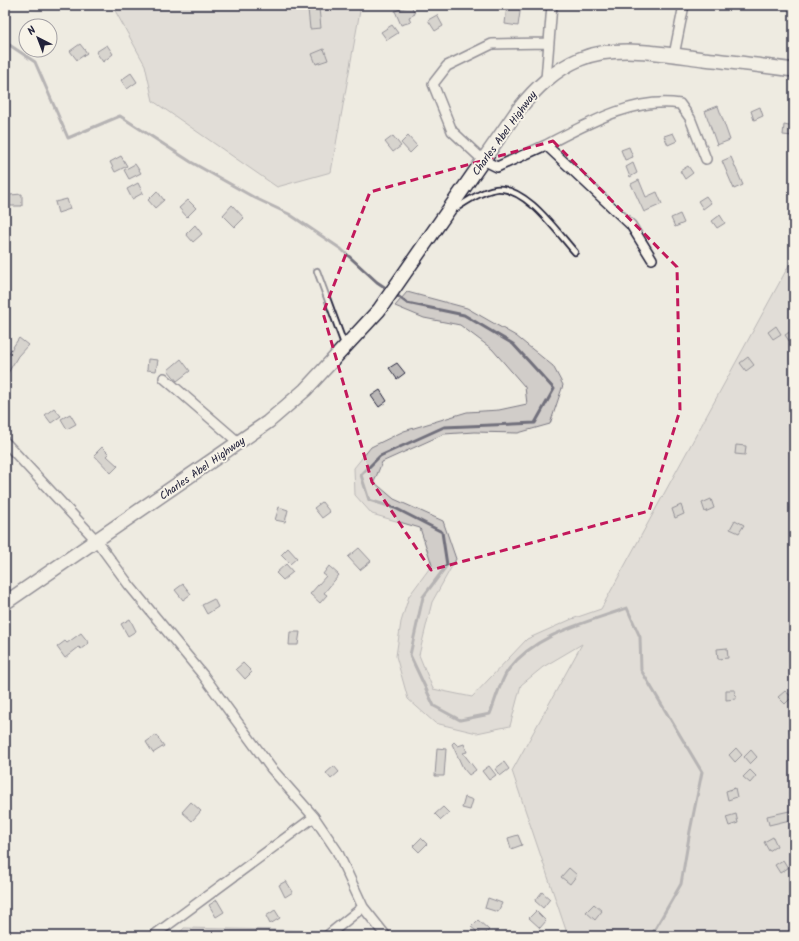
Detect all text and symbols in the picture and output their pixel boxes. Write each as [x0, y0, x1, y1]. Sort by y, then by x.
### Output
north arrow [18, 18, 58, 58]
text: N [23, 22, 41, 40]
street label: Charles Abel Highway [468, 87, 542, 180]
street label: Charles Abel Highway [156, 432, 250, 505]

